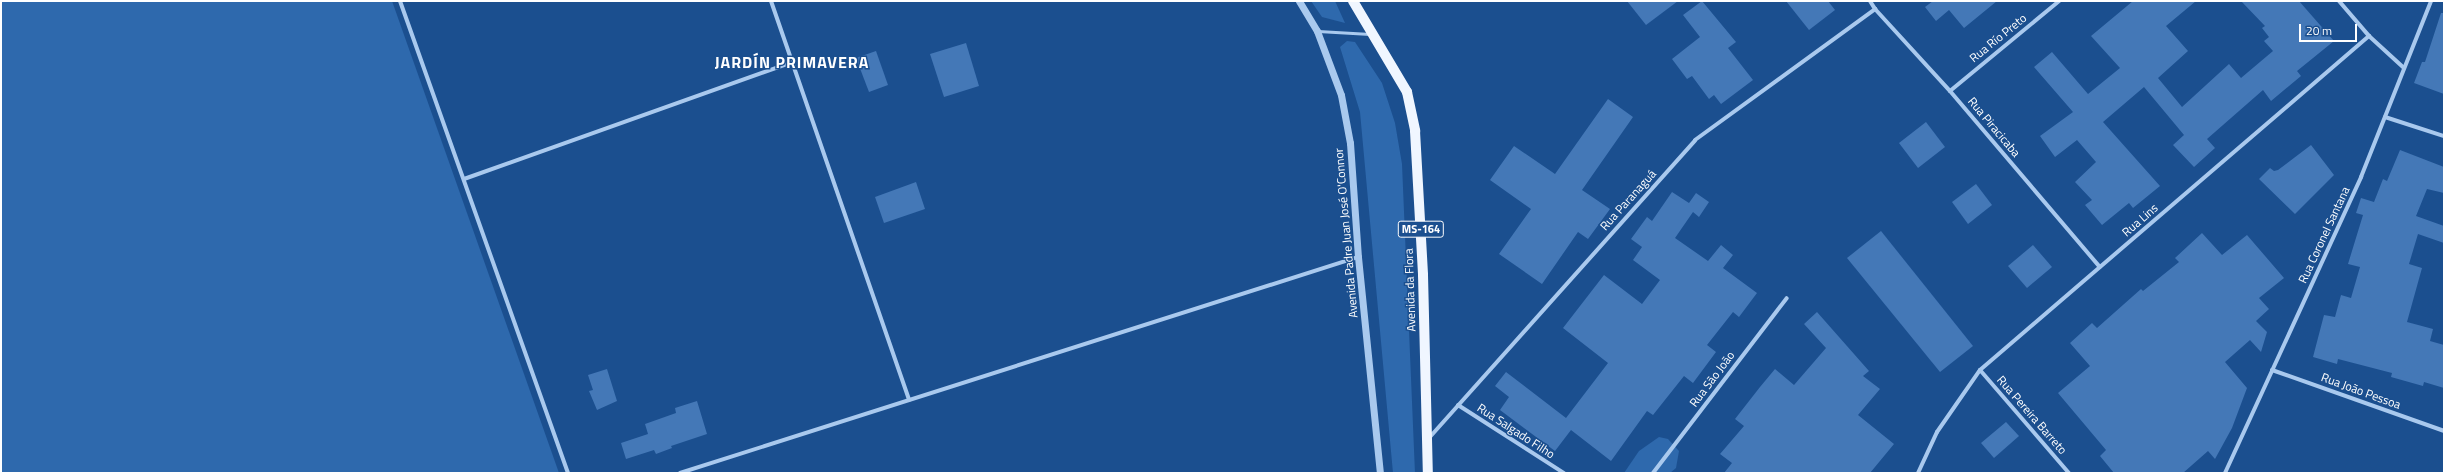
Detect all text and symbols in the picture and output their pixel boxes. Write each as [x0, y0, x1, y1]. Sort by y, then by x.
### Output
street label: Rua Río Preto [1967, 11, 2029, 65]
scale bar [2301, 16, 2359, 42]
text: 20 m [2306, 21, 2332, 40]
district label: JARDÍN PRIMAVERA [715, 52, 869, 72]
street label: Rua Piracicaba [1965, 94, 2023, 160]
street label: Avenida Padre Juan José O'Connor [1331, 148, 1361, 318]
street label: Rua Paranaguá [1597, 167, 1659, 233]
street label: Rua Coronel Santana [2295, 184, 2353, 286]
street label: Rua Lins [2119, 201, 2161, 239]
road number: MS-164 [1397, 220, 1445, 238]
street label: Avenida da Flora [1401, 248, 1419, 332]
street label: Rua São João [1686, 348, 1738, 410]
street label: Rua João Pessoa [2319, 370, 2403, 412]
street label: Rua Pereira Barreto [1994, 373, 2070, 457]
street label: Rua Salgado Filho [1474, 401, 1558, 461]

